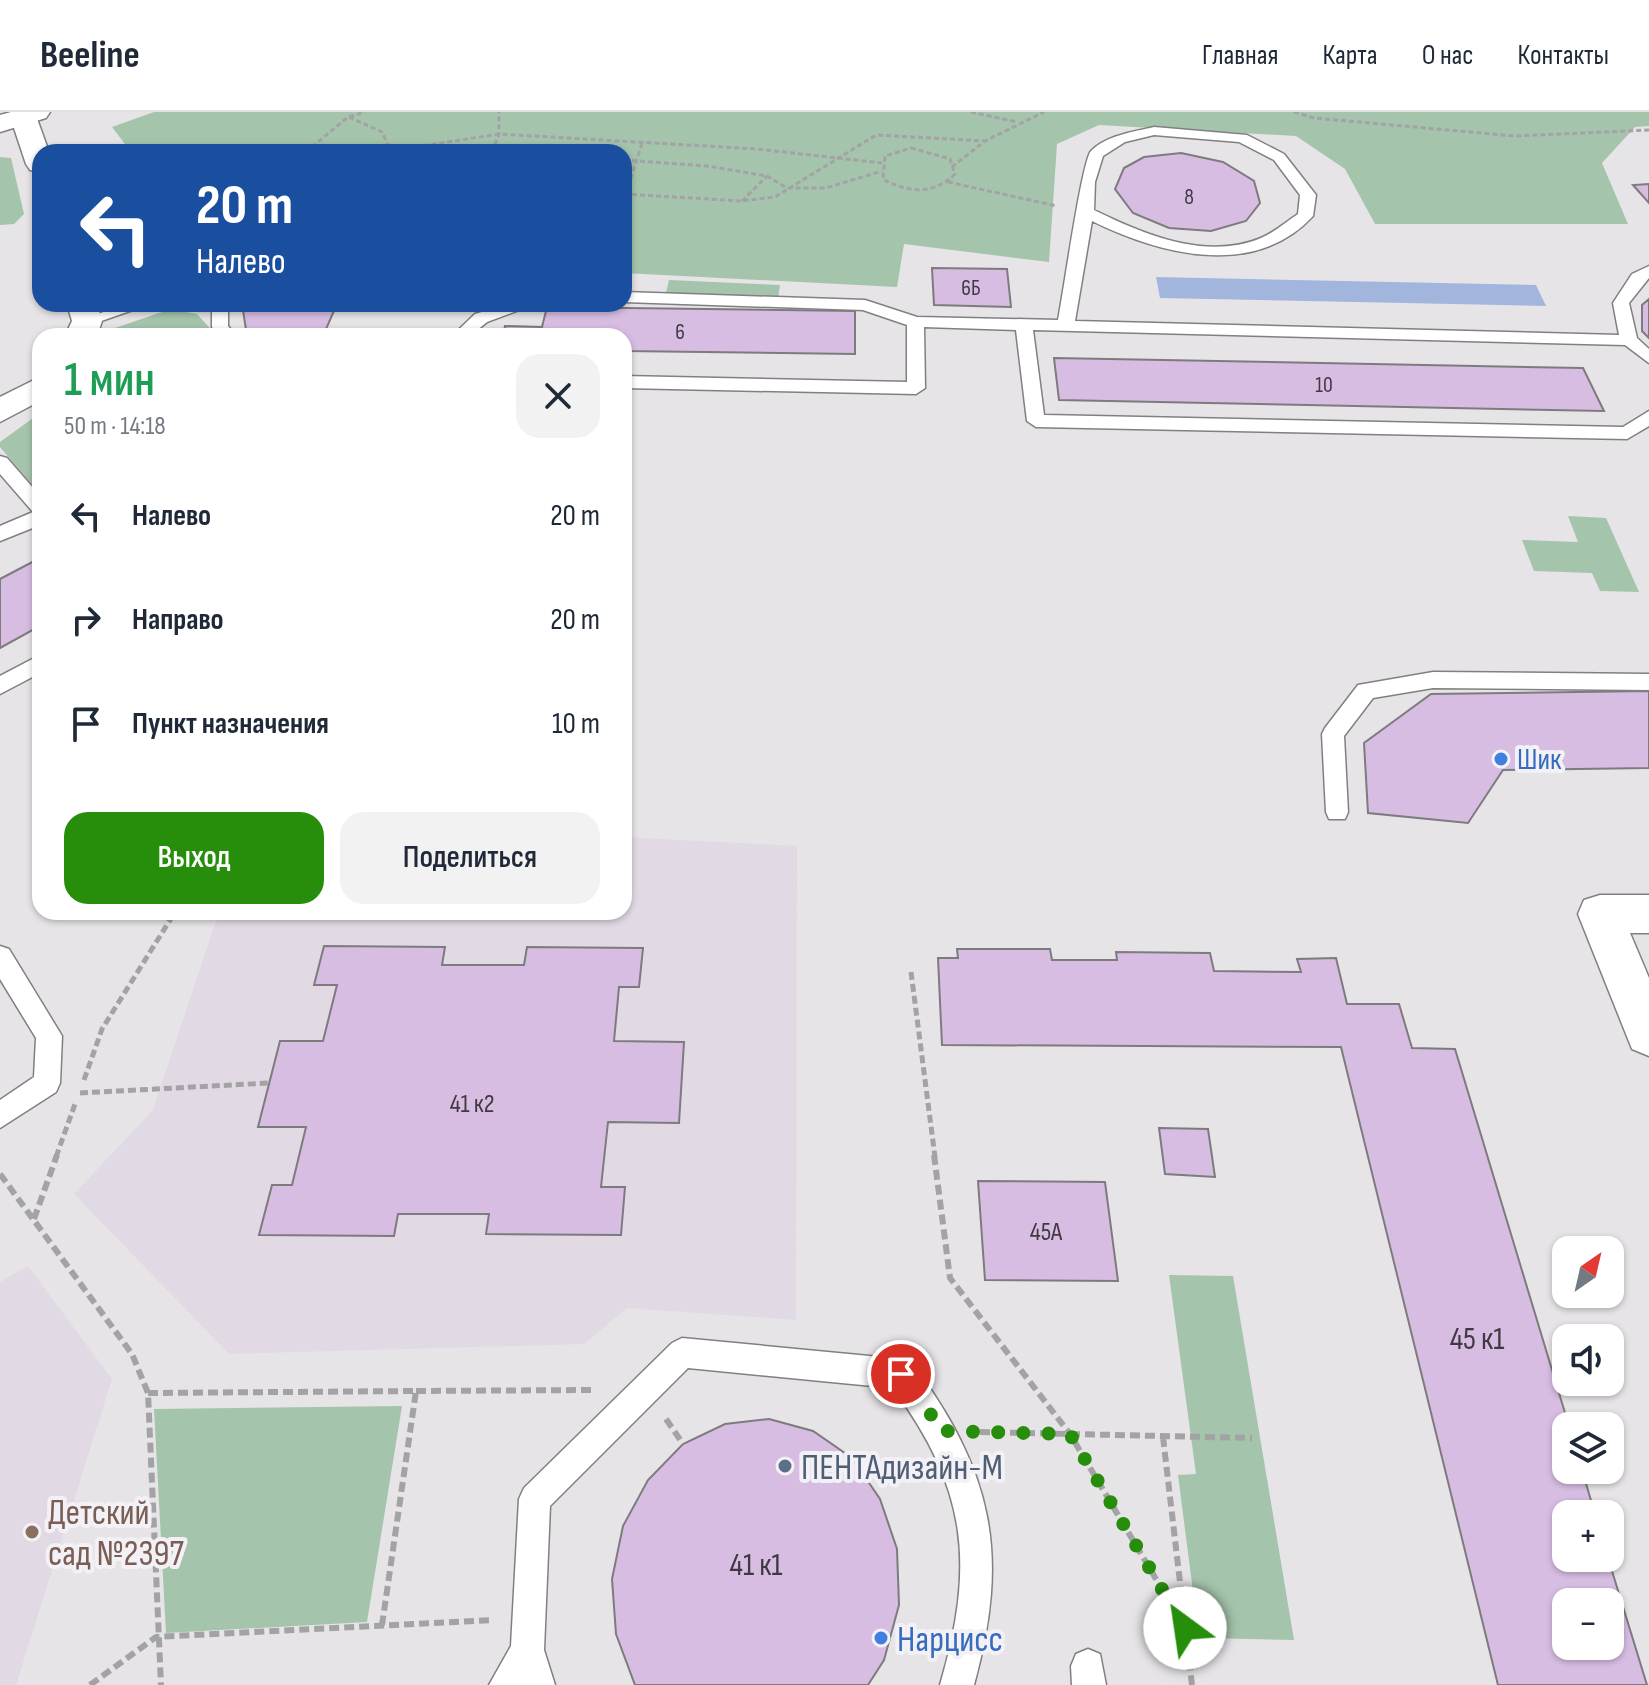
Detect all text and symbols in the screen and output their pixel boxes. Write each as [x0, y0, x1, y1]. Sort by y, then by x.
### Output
text: Beeline [40, 33, 140, 78]
text: Главная [1202, 39, 1278, 72]
text: Карта [1322, 39, 1378, 72]
text: О нас [1422, 39, 1474, 72]
text: Контакты [1518, 39, 1609, 72]
text: 20 m [196, 173, 293, 240]
icon: left [64, 176, 168, 280]
house number: 8 [1184, 184, 1194, 211]
text: Налево [196, 241, 286, 284]
house number: 6Б [961, 275, 981, 302]
house number: 6 [675, 319, 685, 346]
text: 1 мин [64, 352, 155, 409]
button: close [516, 354, 600, 438]
house number: 10 [1315, 372, 1333, 399]
text: 50 m · 14:18 [64, 411, 166, 442]
icon: left [64, 494, 108, 538]
text: Налево [132, 498, 211, 534]
text: 20 m [550, 498, 600, 534]
icon: right [64, 598, 108, 642]
text: Направо [132, 602, 224, 638]
text: 20 m [550, 602, 600, 638]
icon: arrive [64, 702, 108, 746]
text: Пункт назначения [132, 706, 329, 742]
text: 10 m [552, 706, 600, 742]
place label: Шик [1517, 742, 1562, 778]
marker: Шик [1492, 750, 1510, 768]
button: Выход [64, 812, 324, 904]
button: Поделиться [340, 812, 600, 904]
house number: 41 к2 [450, 1089, 494, 1120]
house number: 45А [1030, 1217, 1063, 1248]
north arrow [1552, 1236, 1624, 1308]
map controls [1552, 1236, 1624, 1660]
house number: 45 к1 [1450, 1320, 1504, 1359]
button: sound [1552, 1324, 1624, 1396]
pin [867, 1340, 935, 1408]
icon: arrive [879, 1352, 923, 1396]
button: layers [1552, 1412, 1624, 1484]
place label: ПЕНТАдизайн-М [801, 1447, 1003, 1490]
marker: ПЕНТАдизайн-М [776, 1457, 794, 1475]
place label: Детский сад №2397 [48, 1492, 184, 1576]
button: + [1552, 1500, 1624, 1572]
marker: Детский сад №2397 [23, 1523, 41, 1541]
house number: 41 к1 [729, 1546, 783, 1585]
position arrow [1143, 1586, 1227, 1670]
button: − [1552, 1588, 1624, 1660]
place label: Нарцисс [897, 1619, 1003, 1662]
marker: Нарцисс [872, 1629, 890, 1647]

